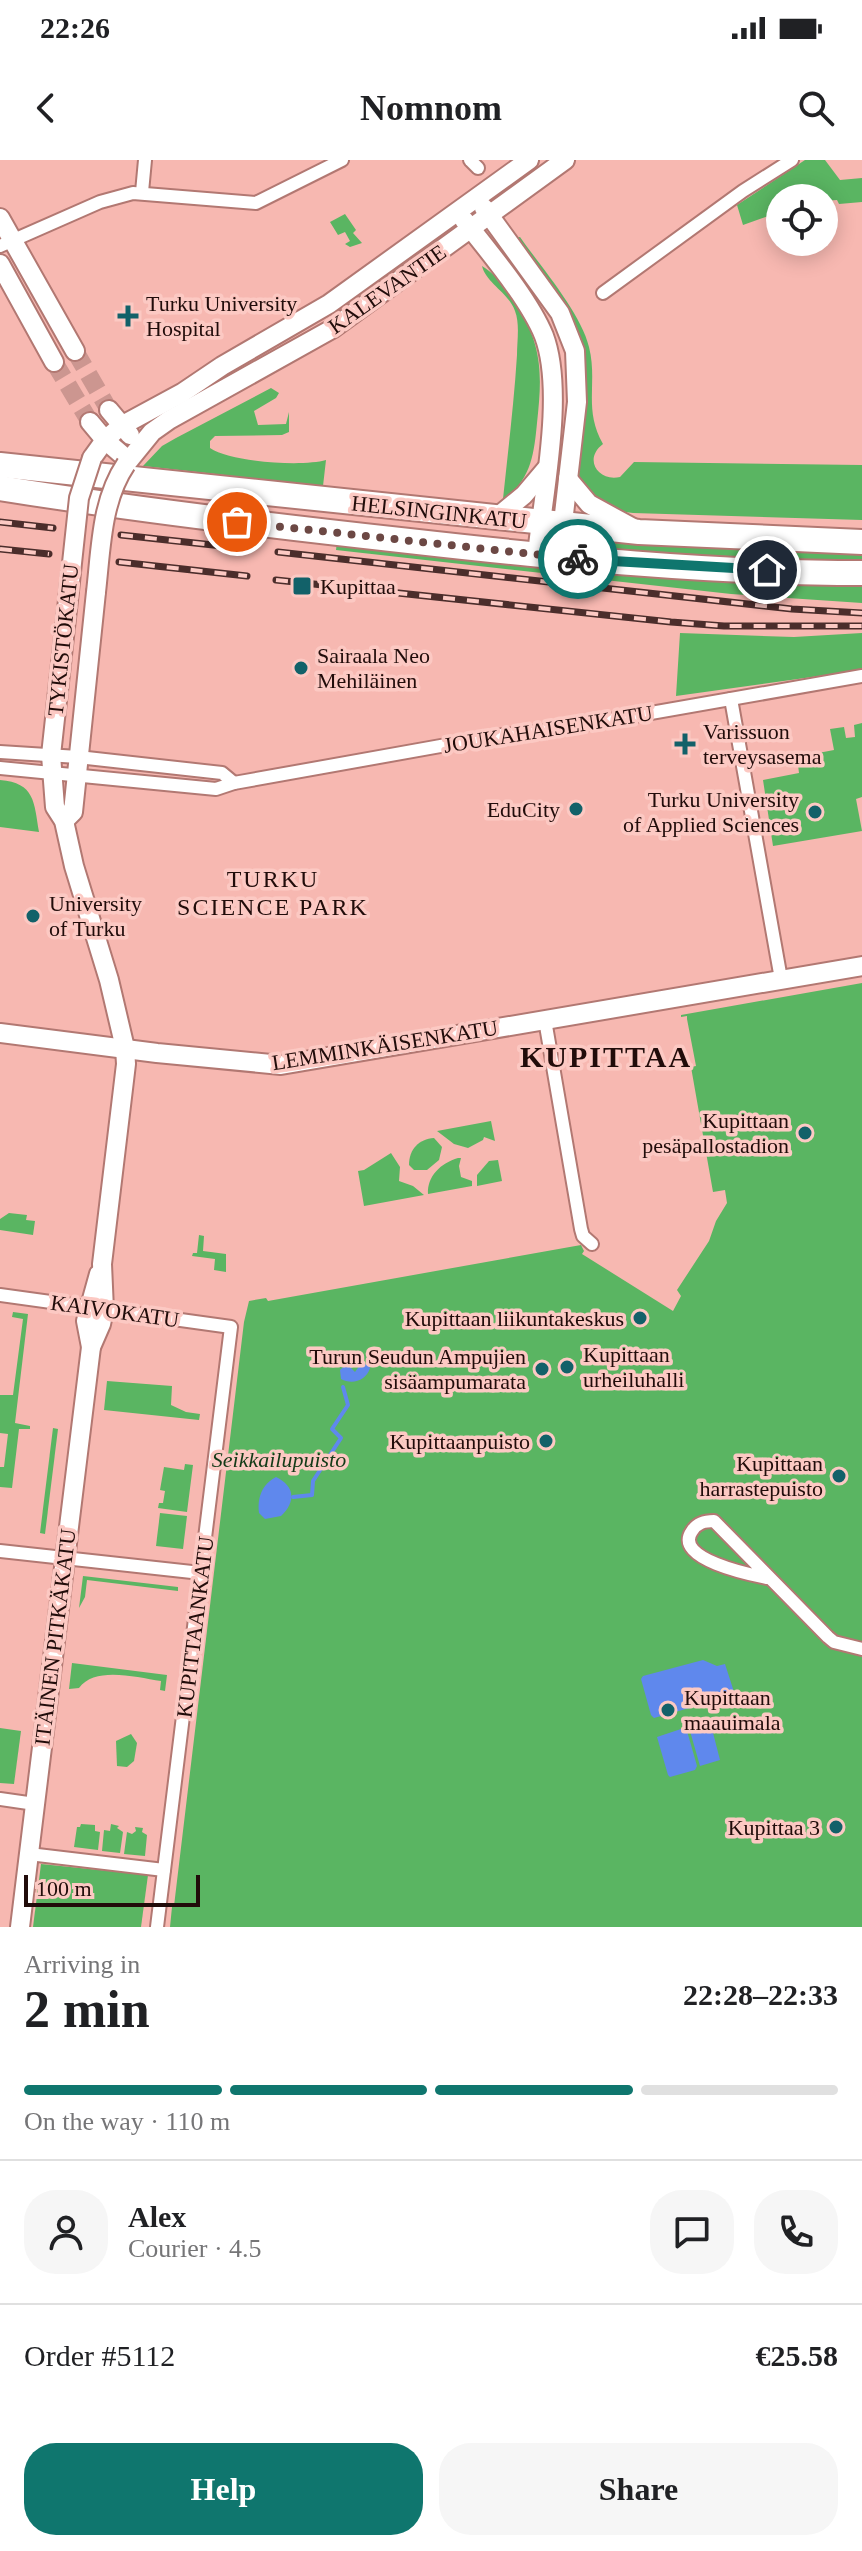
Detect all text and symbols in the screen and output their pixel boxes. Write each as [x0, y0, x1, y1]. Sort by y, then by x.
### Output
text: 22:26 [40, 11, 110, 44]
icon: back [24, 86, 68, 130]
icon: search [794, 86, 838, 130]
text: Nomnom [360, 88, 502, 128]
map controls [766, 184, 838, 256]
button: locate [766, 184, 838, 256]
street label: KALEVANTIE [323, 239, 451, 339]
place label: Turku University Hospital [146, 291, 297, 341]
marker: Turku University Hospital [117, 305, 139, 327]
pin [203, 488, 271, 556]
street label: HELSINGINKATU [350, 490, 528, 534]
icon: bag [215, 500, 259, 544]
courier [538, 519, 618, 599]
pin [733, 536, 801, 604]
icon: bike [556, 537, 600, 581]
icon: home [745, 548, 789, 592]
street label: TYKISTÖKATU [43, 563, 83, 717]
place label: Kupittaa [320, 574, 396, 599]
marker: Kupittaa [291, 575, 313, 597]
place label: Sairaala Neo Mehiläinen [317, 643, 430, 693]
marker: Sairaala Neo Mehiläinen [292, 659, 310, 677]
street label: JOUKAHAISENKATU [442, 700, 654, 758]
place label: Varissuon terveysasema [703, 719, 822, 769]
marker: Varissuon terveysasema [674, 733, 696, 755]
place label: Turku University of Applied Sciences [623, 787, 799, 837]
place label: EduCity [487, 797, 560, 822]
marker: EduCity [567, 800, 585, 818]
marker: Turku University of Applied Sciences [806, 803, 824, 821]
district label: TURKU SCIENCE PARK [177, 866, 369, 920]
place label: University of Turku [49, 891, 142, 941]
marker: University of Turku [24, 907, 42, 925]
street label: LEMMINKÄISENKATU [270, 1015, 500, 1075]
district label: KUPITTAA [520, 1040, 692, 1073]
place label: Kupittaan pesäpallostadion [642, 1108, 789, 1158]
marker: Kupittaan pesäpallostadion [796, 1124, 814, 1142]
street label: KAIVOKATU [49, 1290, 181, 1332]
place label: Kupittaan liikuntakeskus [405, 1306, 624, 1331]
marker: Kupittaan liikuntakeskus [631, 1309, 649, 1327]
place label: Kupittaan urheiluhalli [583, 1342, 684, 1392]
place label: Turun Seudun Ampujien sisäampumarata [309, 1344, 526, 1394]
marker: Kupittaan urheiluhalli [558, 1358, 576, 1376]
marker: Turun Seudun Ampujien sisäampumarata [533, 1360, 551, 1378]
place label: Kupittaanpuisto [389, 1429, 530, 1454]
marker: Kupittaanpuisto [537, 1432, 555, 1450]
park label: Seikkailupuisto [212, 1447, 346, 1472]
place label: Kupittaan harrastepuisto [700, 1451, 823, 1501]
marker: Kupittaan harrastepuisto [830, 1467, 848, 1485]
street label: ITÄINEN PITKÄKATU [29, 1527, 81, 1747]
street label: KUPITTAANKATU [171, 1535, 219, 1719]
place label: Kupittaan maauimala [684, 1685, 781, 1735]
marker: Kupittaan maauimala [659, 1701, 677, 1719]
place label: Kupittaa 3 [728, 1815, 820, 1840]
marker: Kupittaa 3 [827, 1818, 845, 1836]
scale bar [24, 1871, 200, 1907]
text: 100 m [36, 1876, 92, 1901]
text: Arriving in [24, 1950, 140, 1979]
text: 22:28–22:33 [683, 1978, 838, 2011]
text: 2 min [24, 1981, 150, 2038]
text: On the way · 110 m [24, 2107, 230, 2136]
button: person [24, 2190, 108, 2274]
button: chat [650, 2190, 734, 2274]
button: phone [754, 2190, 838, 2274]
text: Alex [128, 2200, 186, 2233]
text: Courier · 4.5 [128, 2234, 262, 2263]
text: Order #5112 [24, 2339, 175, 2372]
text: €25.58 [756, 2339, 838, 2372]
button: Help [24, 2443, 423, 2535]
button: Share [439, 2443, 838, 2535]

